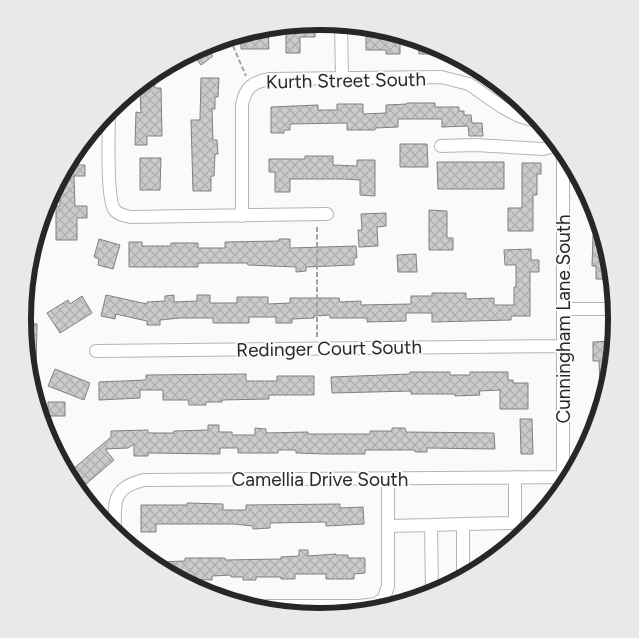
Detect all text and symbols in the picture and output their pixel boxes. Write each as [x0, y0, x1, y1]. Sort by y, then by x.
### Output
street label: Kurth Street South [266, 68, 426, 93]
street label: Cunningham Lane South [552, 214, 575, 424]
street label: Redinger Court South [236, 335, 422, 362]
street label: Camellia Drive South [232, 468, 408, 491]

